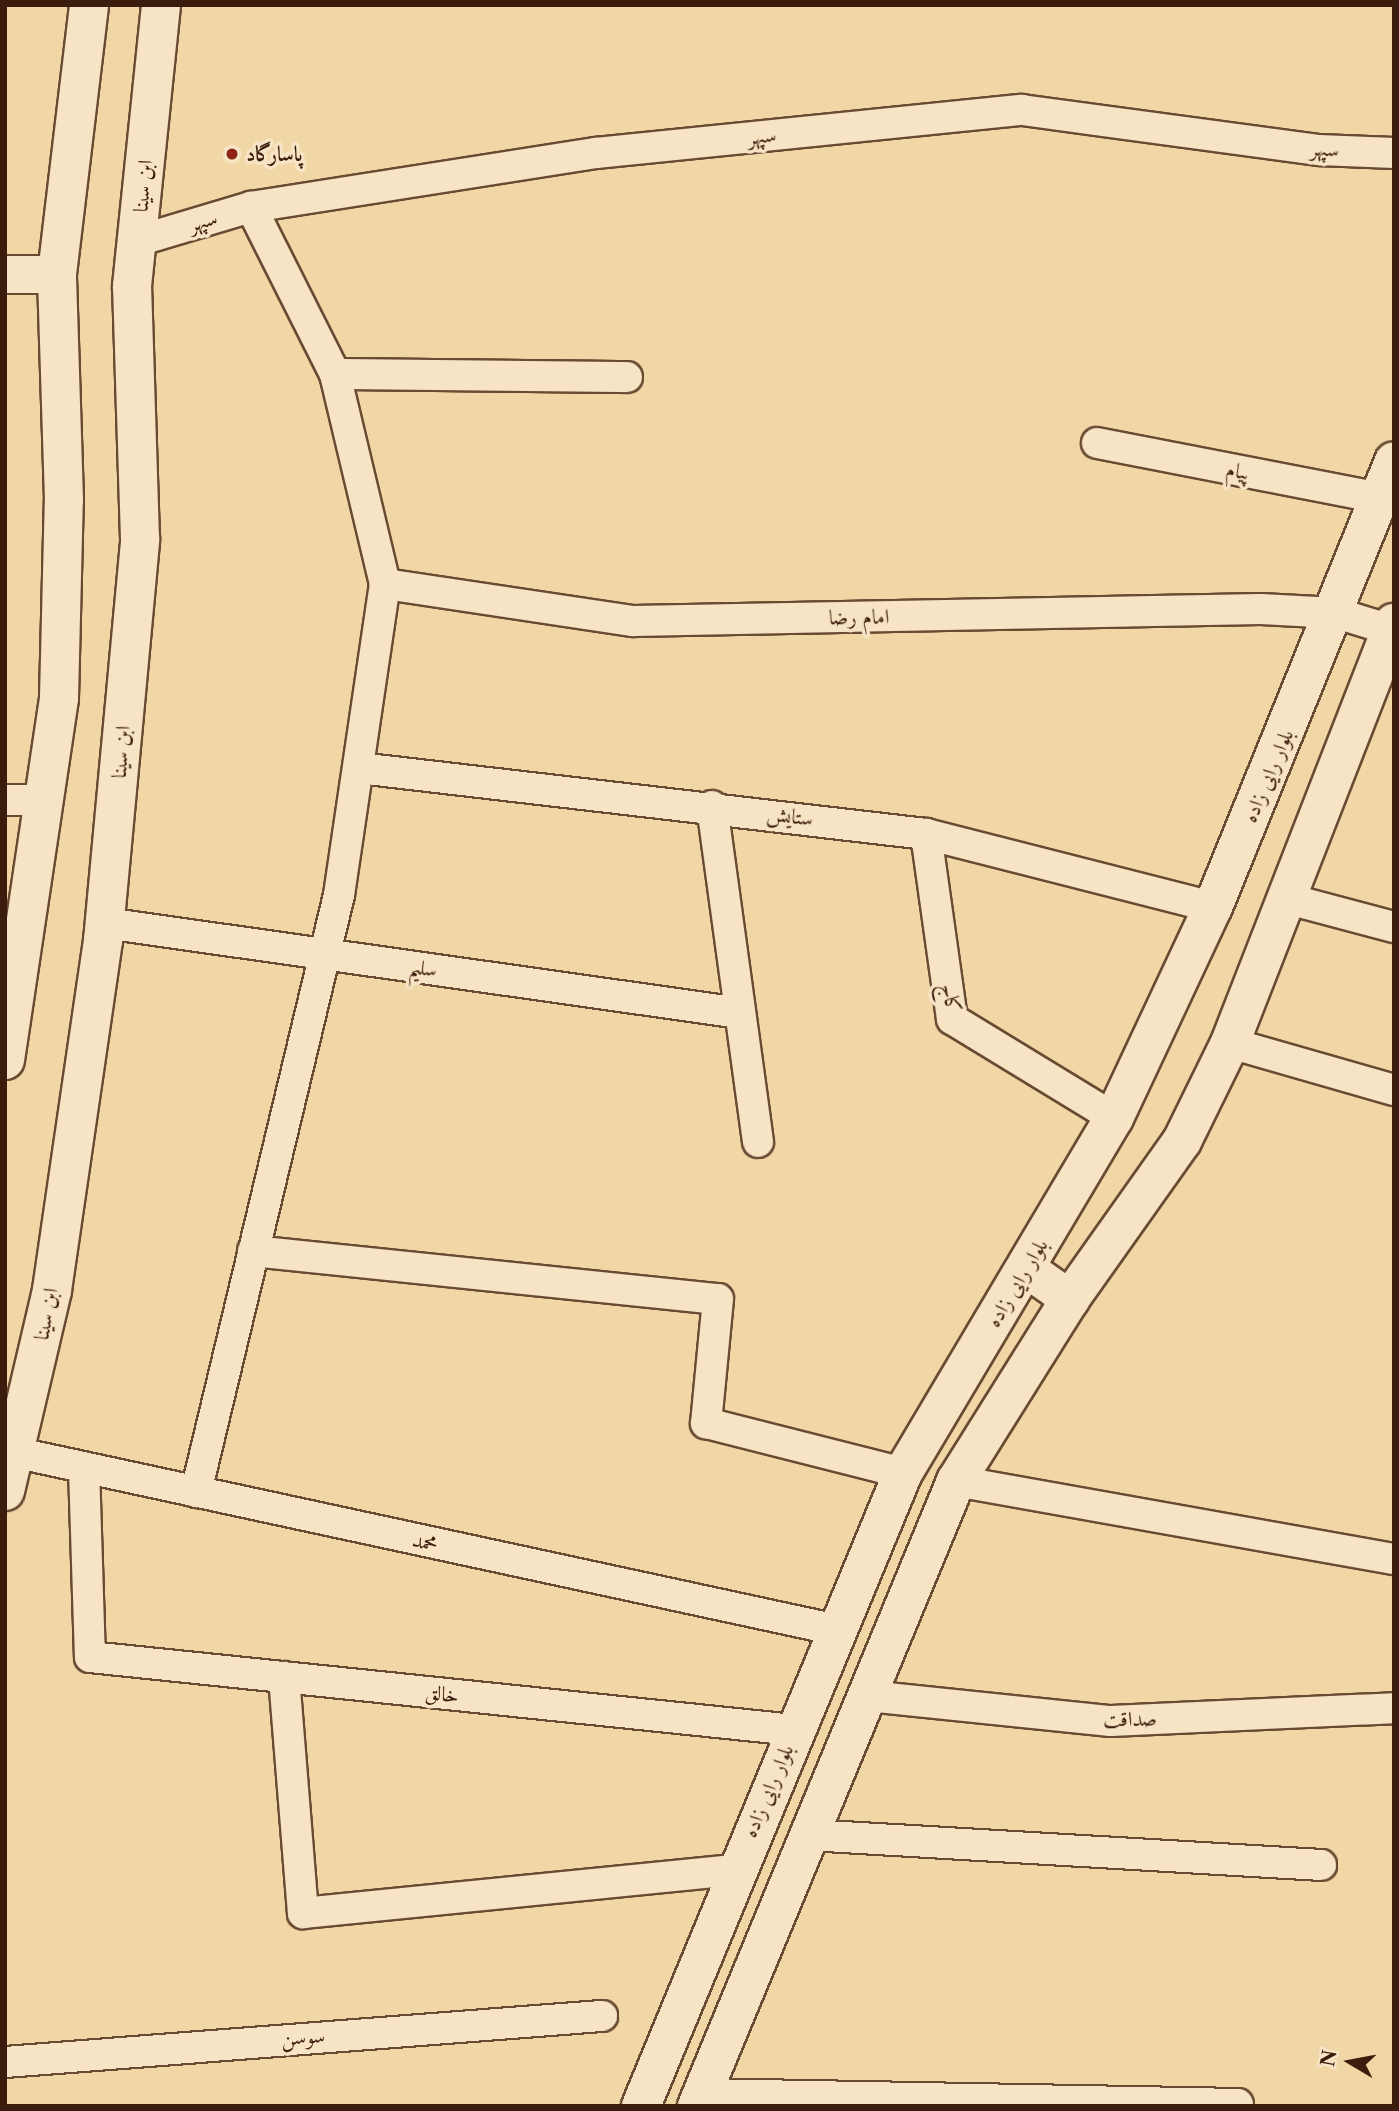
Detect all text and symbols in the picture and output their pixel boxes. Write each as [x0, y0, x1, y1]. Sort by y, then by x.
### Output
street label: سپهر [746, 122, 778, 150]
street label: سپهر [1310, 135, 1340, 163]
place label: پاسارگاد [246, 141, 303, 167]
marker: پاسارگاد [224, 146, 240, 162]
street label: ابن سینا [128, 158, 158, 214]
street label: سپهر [186, 205, 220, 237]
street label: پیام [1224, 456, 1252, 486]
street label: امام رضا [829, 604, 889, 630]
street label: ابن سینا [106, 725, 136, 779]
street label: بلوار رایی زاده [1237, 726, 1299, 826]
street label: ستایش [765, 801, 815, 831]
street label: سلیم [407, 954, 439, 982]
street label: کاج [935, 980, 967, 1016]
street label: بلوار رایی زاده [981, 1234, 1053, 1332]
street label: ابن سینا [29, 1286, 63, 1342]
street label: محمد [410, 1527, 440, 1557]
street label: خالق [424, 1680, 460, 1708]
street label: صداقت [1103, 1706, 1157, 1732]
street label: بلوار رایی زاده [737, 1741, 799, 1841]
street label: سوسن [280, 2023, 326, 2051]
north arrow [1315, 2027, 1385, 2097]
text: N [1316, 2048, 1342, 2068]

